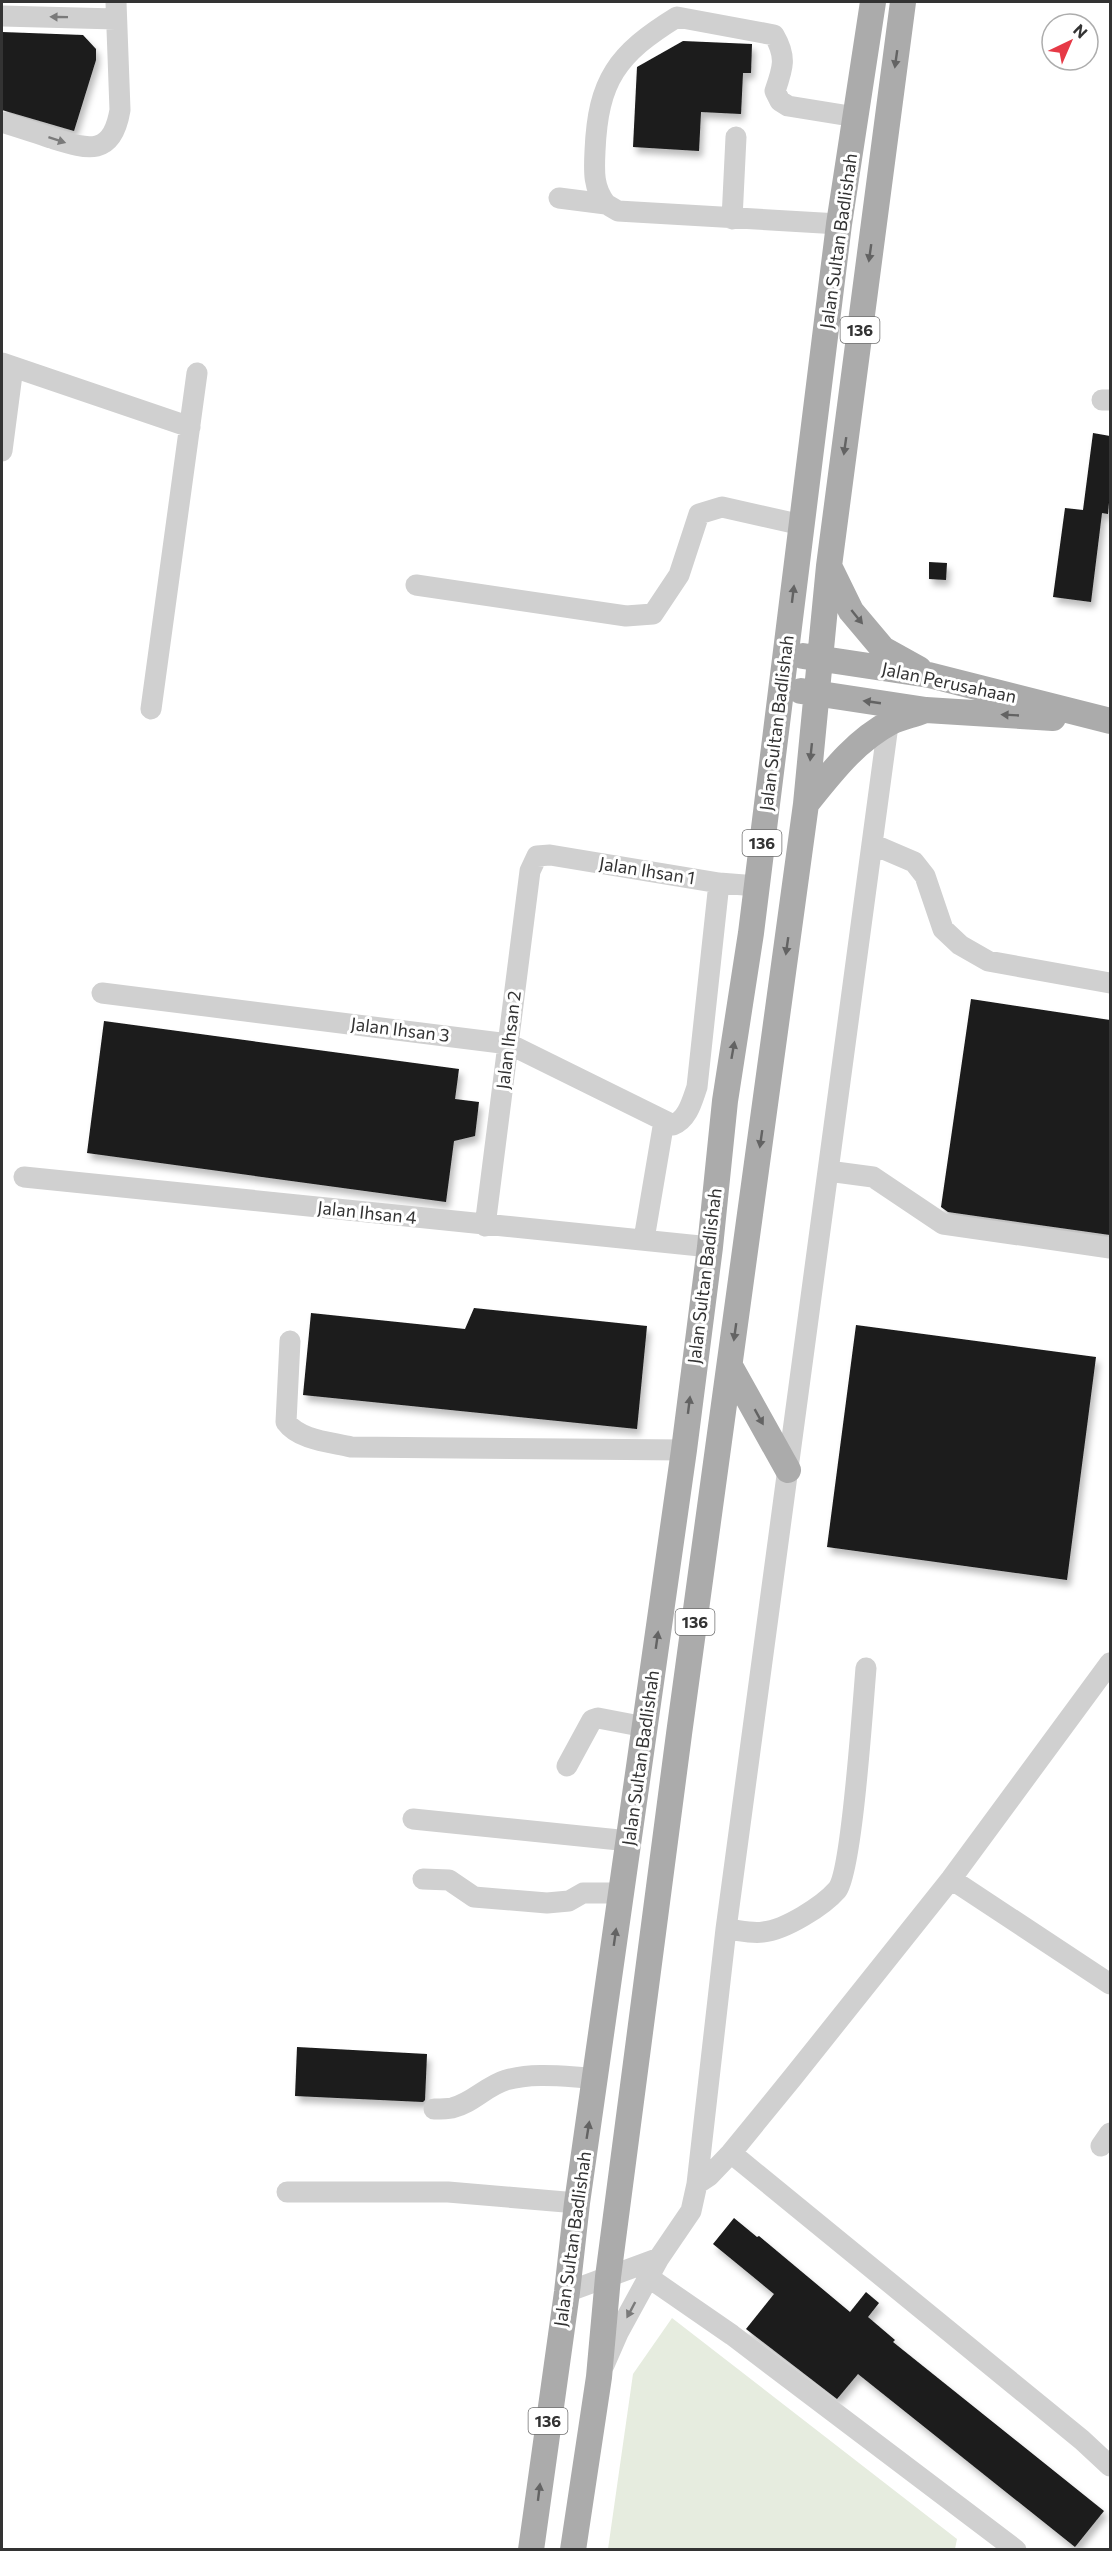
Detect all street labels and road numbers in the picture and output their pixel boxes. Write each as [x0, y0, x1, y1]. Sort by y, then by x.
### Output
street label: Jalan Sultan Badlishah [815, 152, 861, 330]
road number: 136 [840, 317, 880, 343]
street label: Jalan Sultan Badlishah [754, 634, 798, 812]
street label: Jalan Perusahaan [880, 657, 1019, 707]
road number: 136 [742, 830, 782, 856]
street label: Jalan Ihsan 1 [598, 852, 697, 888]
street label: Jalan Ihsan 2 [491, 989, 525, 1090]
street label: Jalan Ihsan 3 [349, 1012, 451, 1046]
street label: Jalan Sultan Badlishah [682, 1187, 726, 1365]
street label: Jalan Ihsan 4 [316, 1196, 418, 1228]
road number: 136 [676, 1609, 714, 1635]
street label: Jalan Sultan Badlishah [617, 1669, 663, 1847]
street label: Jalan Sultan Badlishah [549, 2150, 595, 2328]
road number: 136 [528, 2408, 568, 2434]

